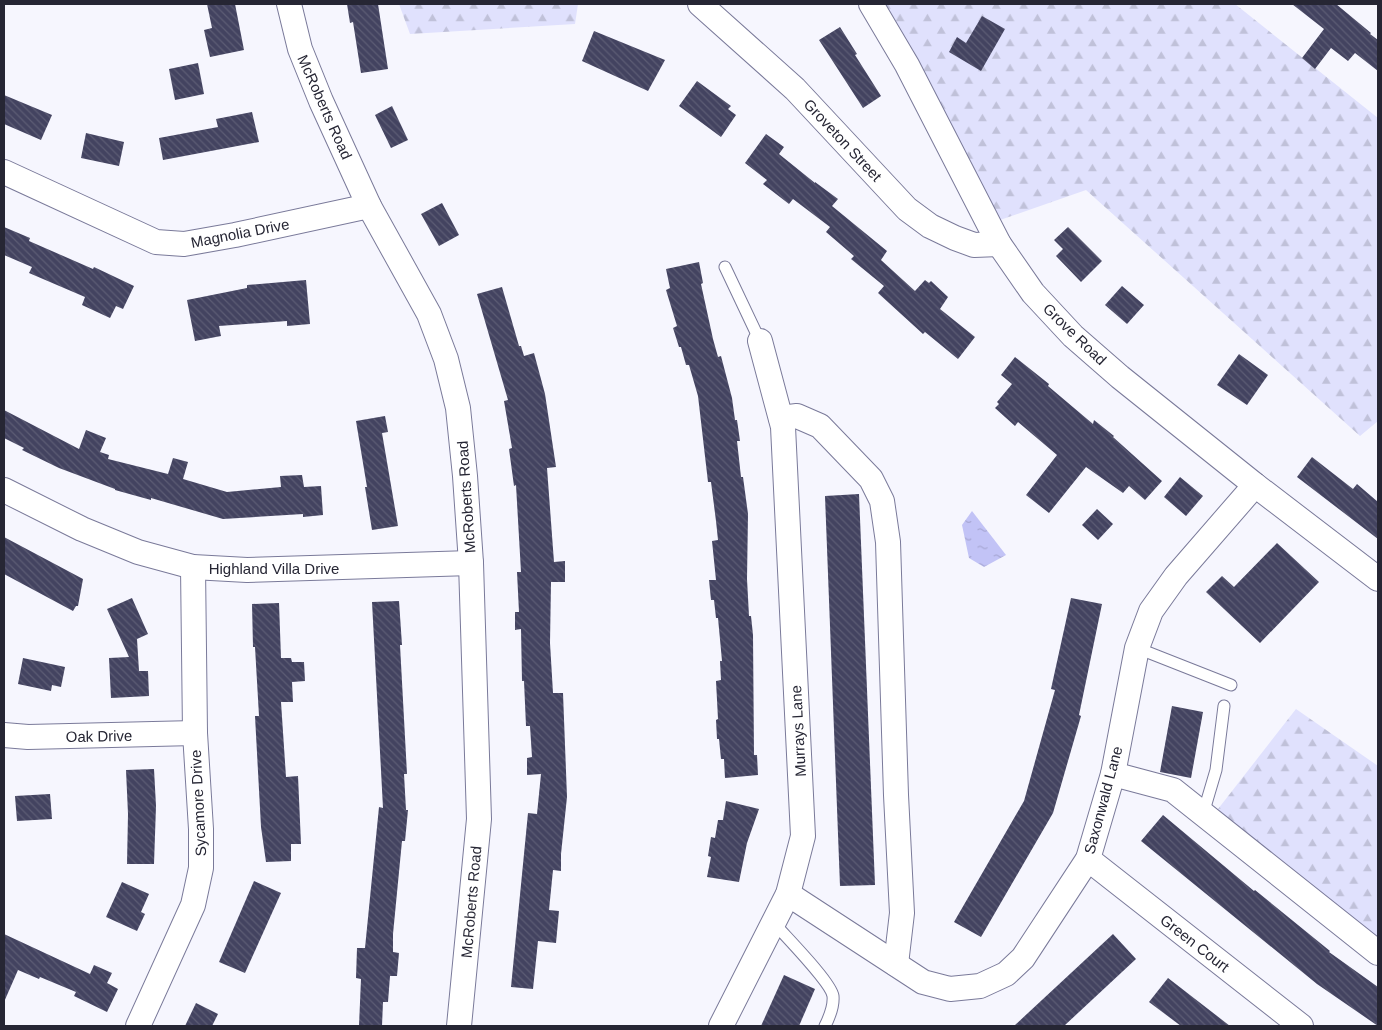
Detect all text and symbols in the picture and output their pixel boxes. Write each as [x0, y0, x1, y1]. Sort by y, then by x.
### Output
street label: McRoberts Road [294, 52, 356, 162]
street label: Groveton Street [801, 95, 886, 185]
street label: Magnolia Drive [189, 215, 291, 251]
street label: Grove Road [1040, 300, 1110, 368]
street label: McRoberts Road [454, 440, 478, 554]
street label: Highland Villa Drive [209, 560, 339, 577]
street label: Murrays Lane [787, 685, 809, 777]
street label: Oak Drive [66, 727, 132, 745]
street label: Saxonwald Lane [1080, 744, 1126, 856]
street label: Sycamore Drive [187, 749, 209, 857]
street label: McRoberts Road [458, 845, 484, 959]
street label: Green Court [1157, 911, 1233, 976]

